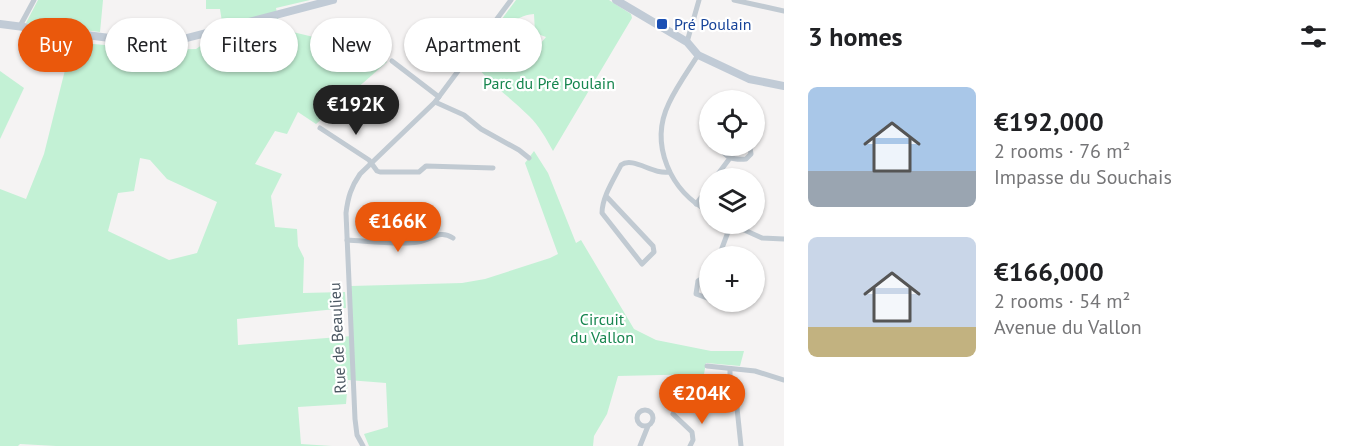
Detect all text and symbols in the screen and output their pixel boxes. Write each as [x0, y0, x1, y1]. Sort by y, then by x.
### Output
place label: Pré Poulain [674, 14, 751, 34]
marker: Pré Poulain [655, 17, 669, 31]
chip: Buy [18, 18, 93, 72]
chip: Rent [105, 18, 188, 72]
chip: Filters [200, 18, 298, 72]
chip: New [310, 18, 392, 72]
chip: Apartment [404, 18, 542, 72]
text: 3 homes [808, 20, 903, 53]
icon: filters [1297, 20, 1330, 53]
park label: Parc du Pré Poulain [483, 73, 615, 93]
pin: €192K [314, 85, 398, 136]
map controls [699, 90, 765, 312]
button: locate [699, 90, 765, 156]
text: €192K [327, 91, 385, 117]
text: €192,000 [994, 105, 1104, 138]
icon: home [856, 111, 928, 183]
text: 2 rooms · 76 m² [994, 138, 1130, 164]
text: Impasse du Souchais [994, 164, 1172, 190]
button: layers [699, 168, 765, 234]
pin: €166K [356, 202, 440, 253]
text: €166K [369, 208, 427, 234]
button: + [699, 246, 765, 312]
text: €166,000 [994, 255, 1104, 288]
icon: home [856, 261, 928, 333]
street label: Rue de Beaulieu [324, 282, 350, 394]
text: 2 rooms · 54 m² [994, 288, 1130, 314]
park label: Circuit du Vallon [570, 309, 634, 347]
text: Avenue du Vallon [994, 314, 1142, 340]
pin: €204K [660, 374, 744, 425]
text: €204K [673, 380, 731, 406]

